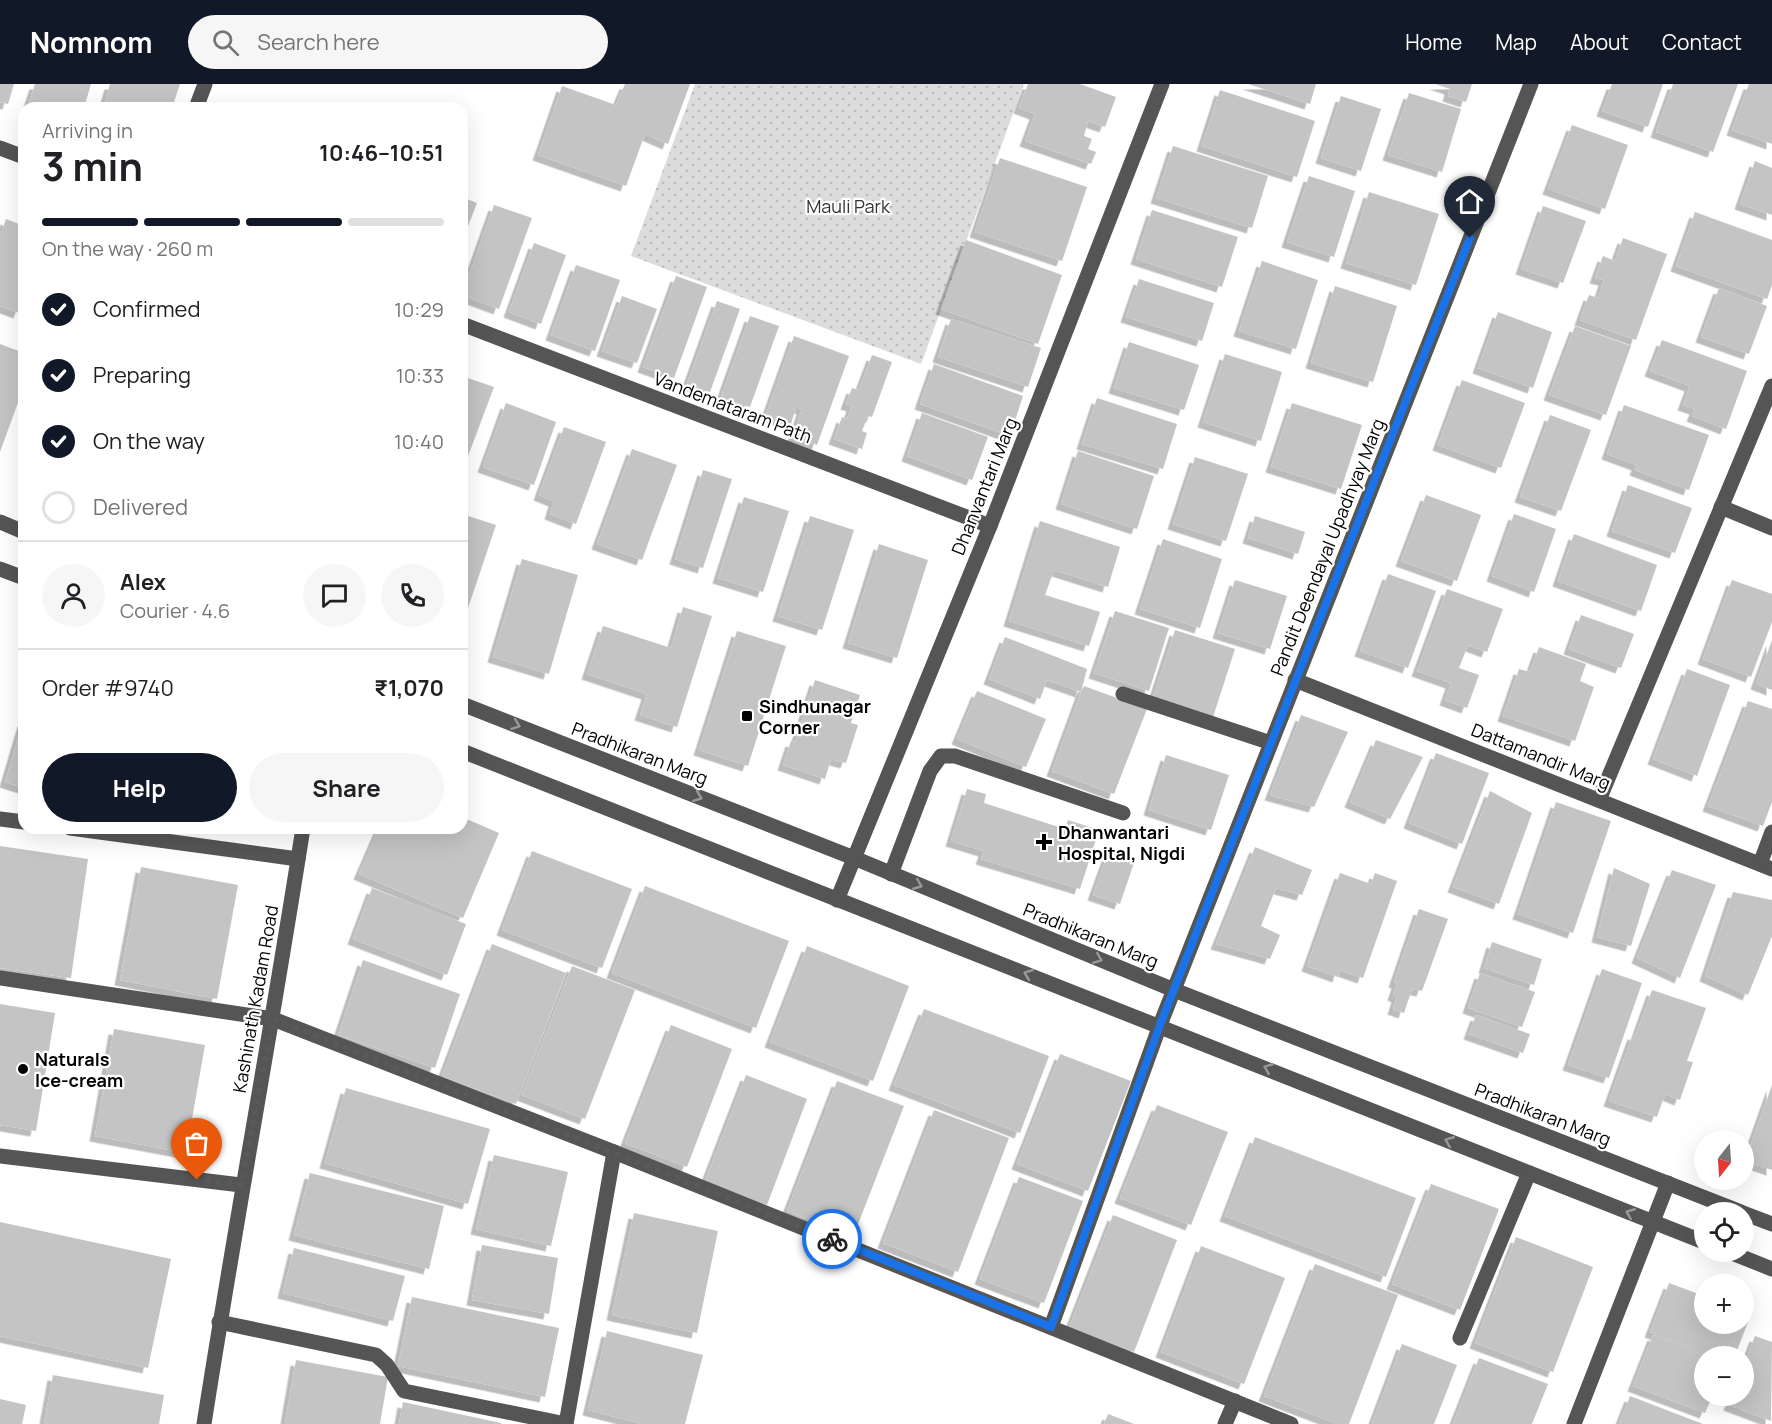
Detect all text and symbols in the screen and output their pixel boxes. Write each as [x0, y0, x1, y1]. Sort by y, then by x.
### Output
search box [188, 15, 608, 69]
text: Nomnom [30, 23, 152, 61]
icon: search [209, 26, 242, 59]
text: Search here [257, 27, 380, 57]
text: Home [1405, 28, 1462, 56]
text: Map [1495, 28, 1537, 56]
text: About [1570, 28, 1629, 56]
text: Contact [1662, 28, 1742, 56]
text: Arriving in [42, 117, 133, 144]
text: 10:46–10:51 [319, 138, 444, 168]
text: 3 min [42, 139, 143, 193]
pin [1444, 176, 1495, 238]
icon: home [1453, 185, 1486, 218]
park label: Mauli Park [806, 194, 891, 218]
text: On the way · 260 m [42, 235, 213, 262]
icon: check [42, 293, 75, 326]
text: Confirmed [93, 294, 201, 324]
text: 10:29 [394, 296, 444, 323]
icon: check [42, 359, 75, 392]
text: Preparing [93, 360, 191, 390]
text: 10:33 [396, 362, 444, 389]
street label: Vandemataram Path [651, 366, 815, 448]
street label: Dhanvantari Marg [945, 414, 1023, 558]
street label: Pandit Deendayal Upadhyay Marg [1264, 415, 1390, 679]
icon: check [42, 425, 75, 458]
text: On the way [93, 426, 205, 456]
text: 10:40 [394, 428, 444, 455]
text: Delivered [93, 492, 188, 522]
button: person [42, 564, 105, 627]
button: chat [303, 564, 366, 627]
button: phone [381, 564, 444, 627]
text: Alex [120, 567, 166, 597]
text: Courier · 4.6 [120, 597, 230, 624]
text: Order #9740 [42, 673, 174, 703]
text: ₹1,070 [374, 673, 444, 703]
place label: Sindhunagar Corner [759, 694, 871, 739]
marker: Sindhunagar Corner [740, 709, 754, 723]
street label: Pradhikaran Marg [569, 716, 711, 790]
street label: Dattamandir Marg [1468, 717, 1614, 795]
one-way arrow [511, 718, 521, 731]
button: Help [42, 753, 237, 822]
button: Share [249, 753, 444, 822]
one-way arrow [692, 790, 703, 802]
place label: Dhanwantari Hospital, Nigdi [1058, 820, 1185, 865]
marker: Dhanwantari Hospital, Nigdi [1035, 833, 1053, 851]
one-way arrow [912, 878, 923, 890]
street label: Pradhikaran Marg [1020, 897, 1162, 973]
street label: Kashinath Kadam Road [227, 903, 283, 1095]
one-way arrow [1092, 952, 1103, 964]
one-way arrow [1023, 969, 1034, 981]
place label: Naturals Ice-cream [35, 1047, 123, 1092]
marker: Naturals Ice-cream [16, 1062, 30, 1076]
one-way arrow [1263, 1063, 1274, 1075]
street label: Pradhikaran Marg [1472, 1077, 1614, 1151]
pin [171, 1118, 222, 1180]
icon: bag [180, 1127, 213, 1160]
north arrow [1694, 1130, 1754, 1190]
map controls [1694, 1130, 1754, 1406]
one-way arrow [1444, 1135, 1455, 1148]
button: locate [1694, 1202, 1754, 1262]
one-way arrow [1625, 1208, 1636, 1220]
courier [802, 1209, 862, 1269]
icon: bike [816, 1223, 849, 1256]
button: + [1694, 1274, 1754, 1334]
button: − [1694, 1346, 1754, 1406]

